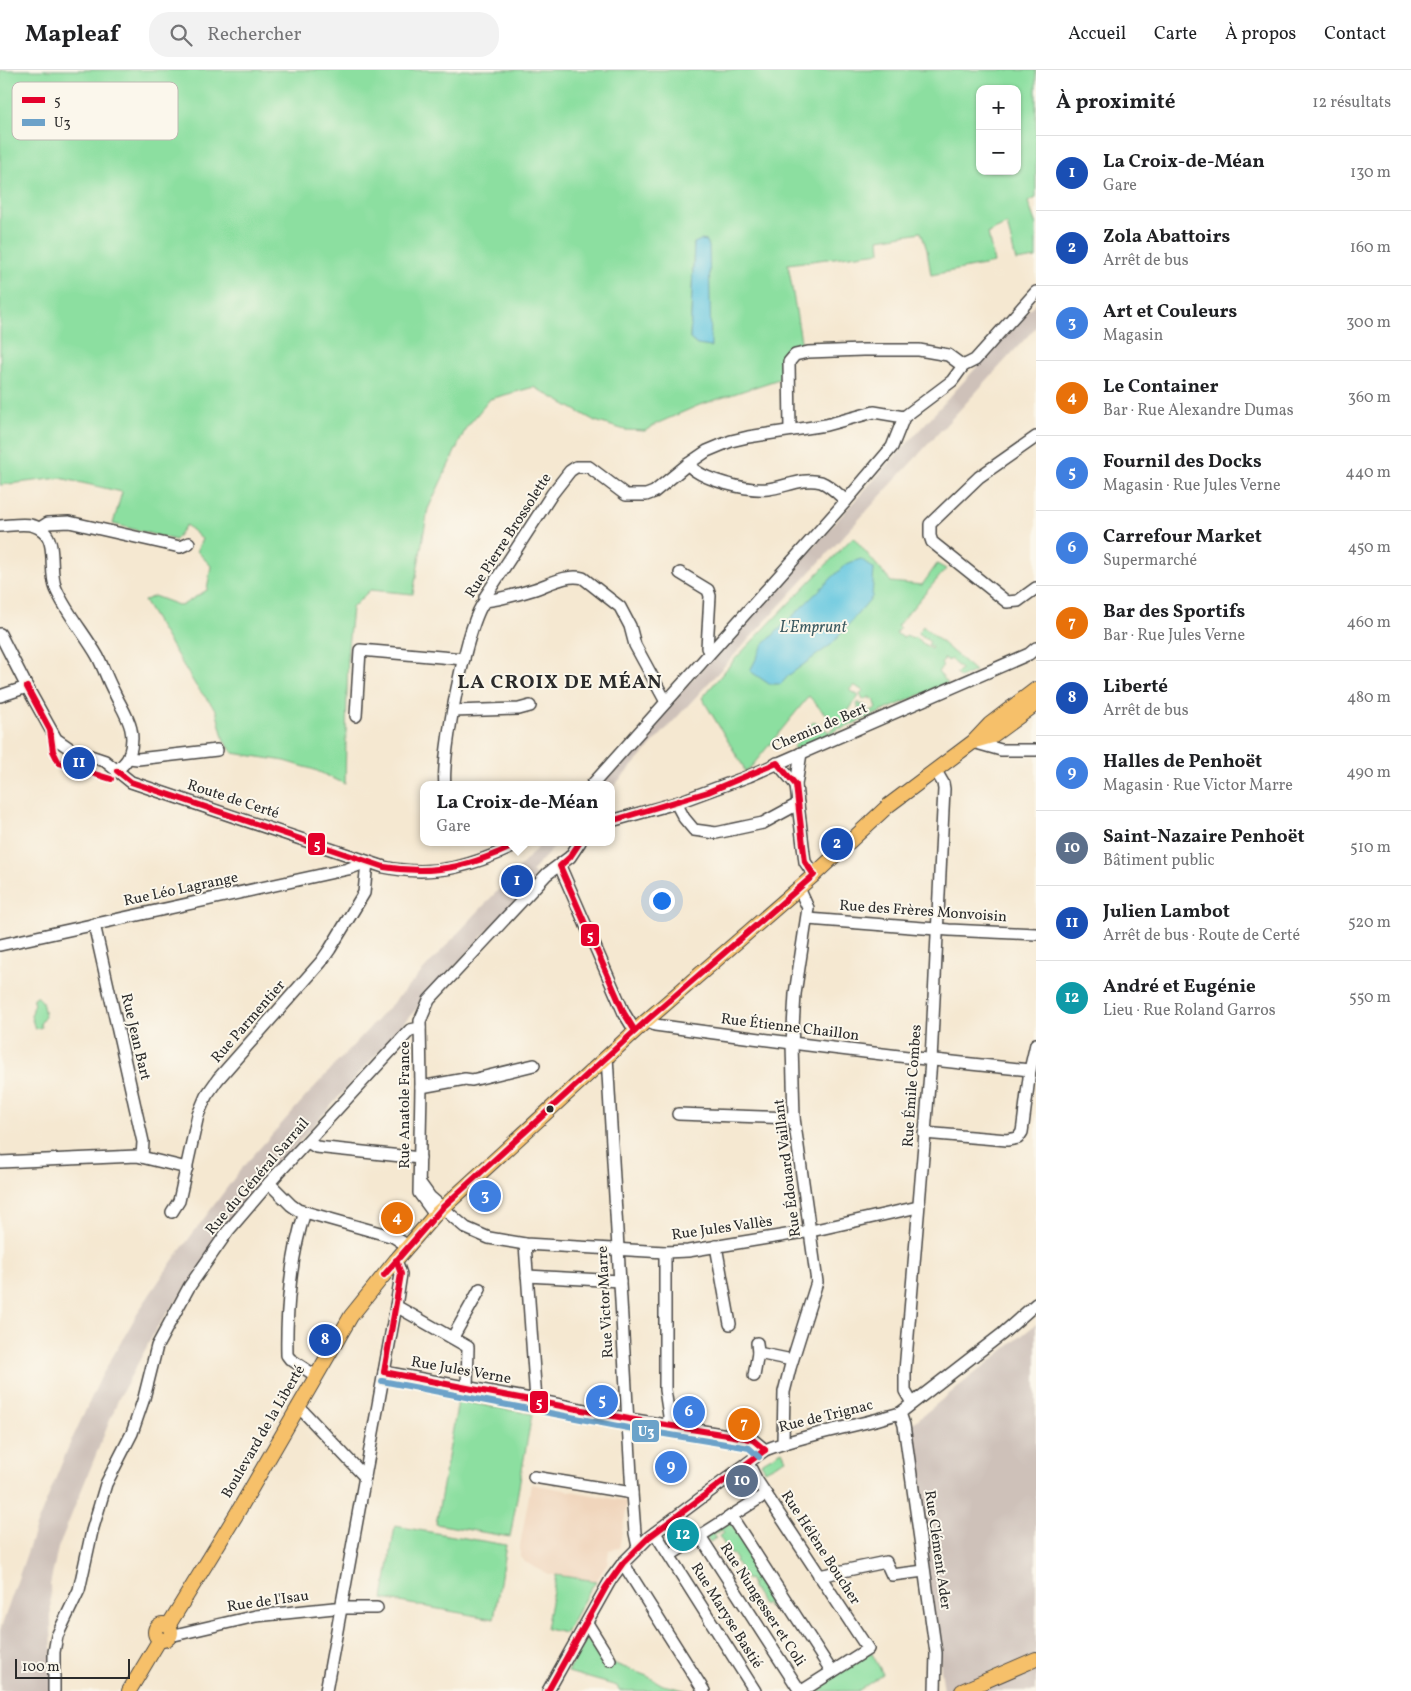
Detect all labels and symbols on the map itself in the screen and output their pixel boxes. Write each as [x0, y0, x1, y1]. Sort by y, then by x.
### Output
legend [12, 82, 178, 140]
text: 5 [54, 92, 61, 111]
text: U3 [54, 114, 71, 133]
street label: Rue Pierre Brossolette [461, 469, 557, 603]
water label: L'Emprunt [779, 617, 847, 639]
district label: LA CROIX DE MÉAN [457, 669, 663, 697]
street label: Chemin de Bert [769, 698, 871, 758]
pin: 11 [63, 744, 95, 782]
street label: Route de Certé [184, 775, 282, 825]
pin: 2 [821, 825, 853, 863]
line badge: 5 [307, 832, 326, 856]
text: 5 [314, 836, 321, 855]
pin: 1 [501, 862, 533, 900]
street label: Rue Léo Lagrange [122, 868, 240, 912]
your location [649, 888, 675, 914]
street label: Rue des Frères Monvoisin [838, 896, 1008, 928]
line badge: 5 [580, 923, 600, 947]
text: 5 [587, 927, 594, 946]
street label: Rue Parmentier [207, 976, 291, 1068]
street label: Rue Jean Bart [115, 991, 155, 1083]
street label: Rue Étienne Chaillon [720, 1009, 860, 1047]
street label: Rue Émile Combes [898, 1024, 928, 1148]
street label: Rue Anatole France [395, 1041, 416, 1169]
street label: Rue Édouard Vaillant [769, 1098, 807, 1238]
unlabelled marker [545, 1104, 555, 1114]
street label: Rue du Général Sarrail [201, 1114, 315, 1240]
pin: 3 [469, 1177, 501, 1215]
pin: 4 [381, 1199, 413, 1237]
street label: Rue Jules Vallès [670, 1212, 774, 1246]
street label: Rue Victor Marre [593, 1245, 619, 1359]
pin: 8 [309, 1321, 341, 1359]
street label: Rue Jules Verne [409, 1352, 513, 1390]
street label: Boulevard de la Liberté [217, 1362, 311, 1502]
pin: 5 [586, 1382, 618, 1420]
line badge: 5 [529, 1390, 549, 1414]
pin: 6 [673, 1393, 705, 1431]
text: 5 [536, 1394, 543, 1413]
street label: Rue de Trignac [777, 1395, 876, 1439]
pin: 7 [728, 1405, 760, 1443]
line badge: U3 [631, 1419, 660, 1443]
text: U3 [638, 1423, 654, 1442]
pin: 9 [655, 1448, 687, 1486]
pin: 10 [726, 1462, 758, 1500]
street label: Rue Hélène Boucher [775, 1487, 865, 1609]
street label: Rue Clément Ader [918, 1489, 956, 1611]
pin: 12 [667, 1516, 699, 1554]
street label: Rue Nungesser et Coli [714, 1539, 810, 1671]
street label: Rue Maryse Bastié [685, 1559, 767, 1673]
street label: Rue de l'Isau [226, 1586, 310, 1618]
scale bar [15, 1656, 130, 1679]

